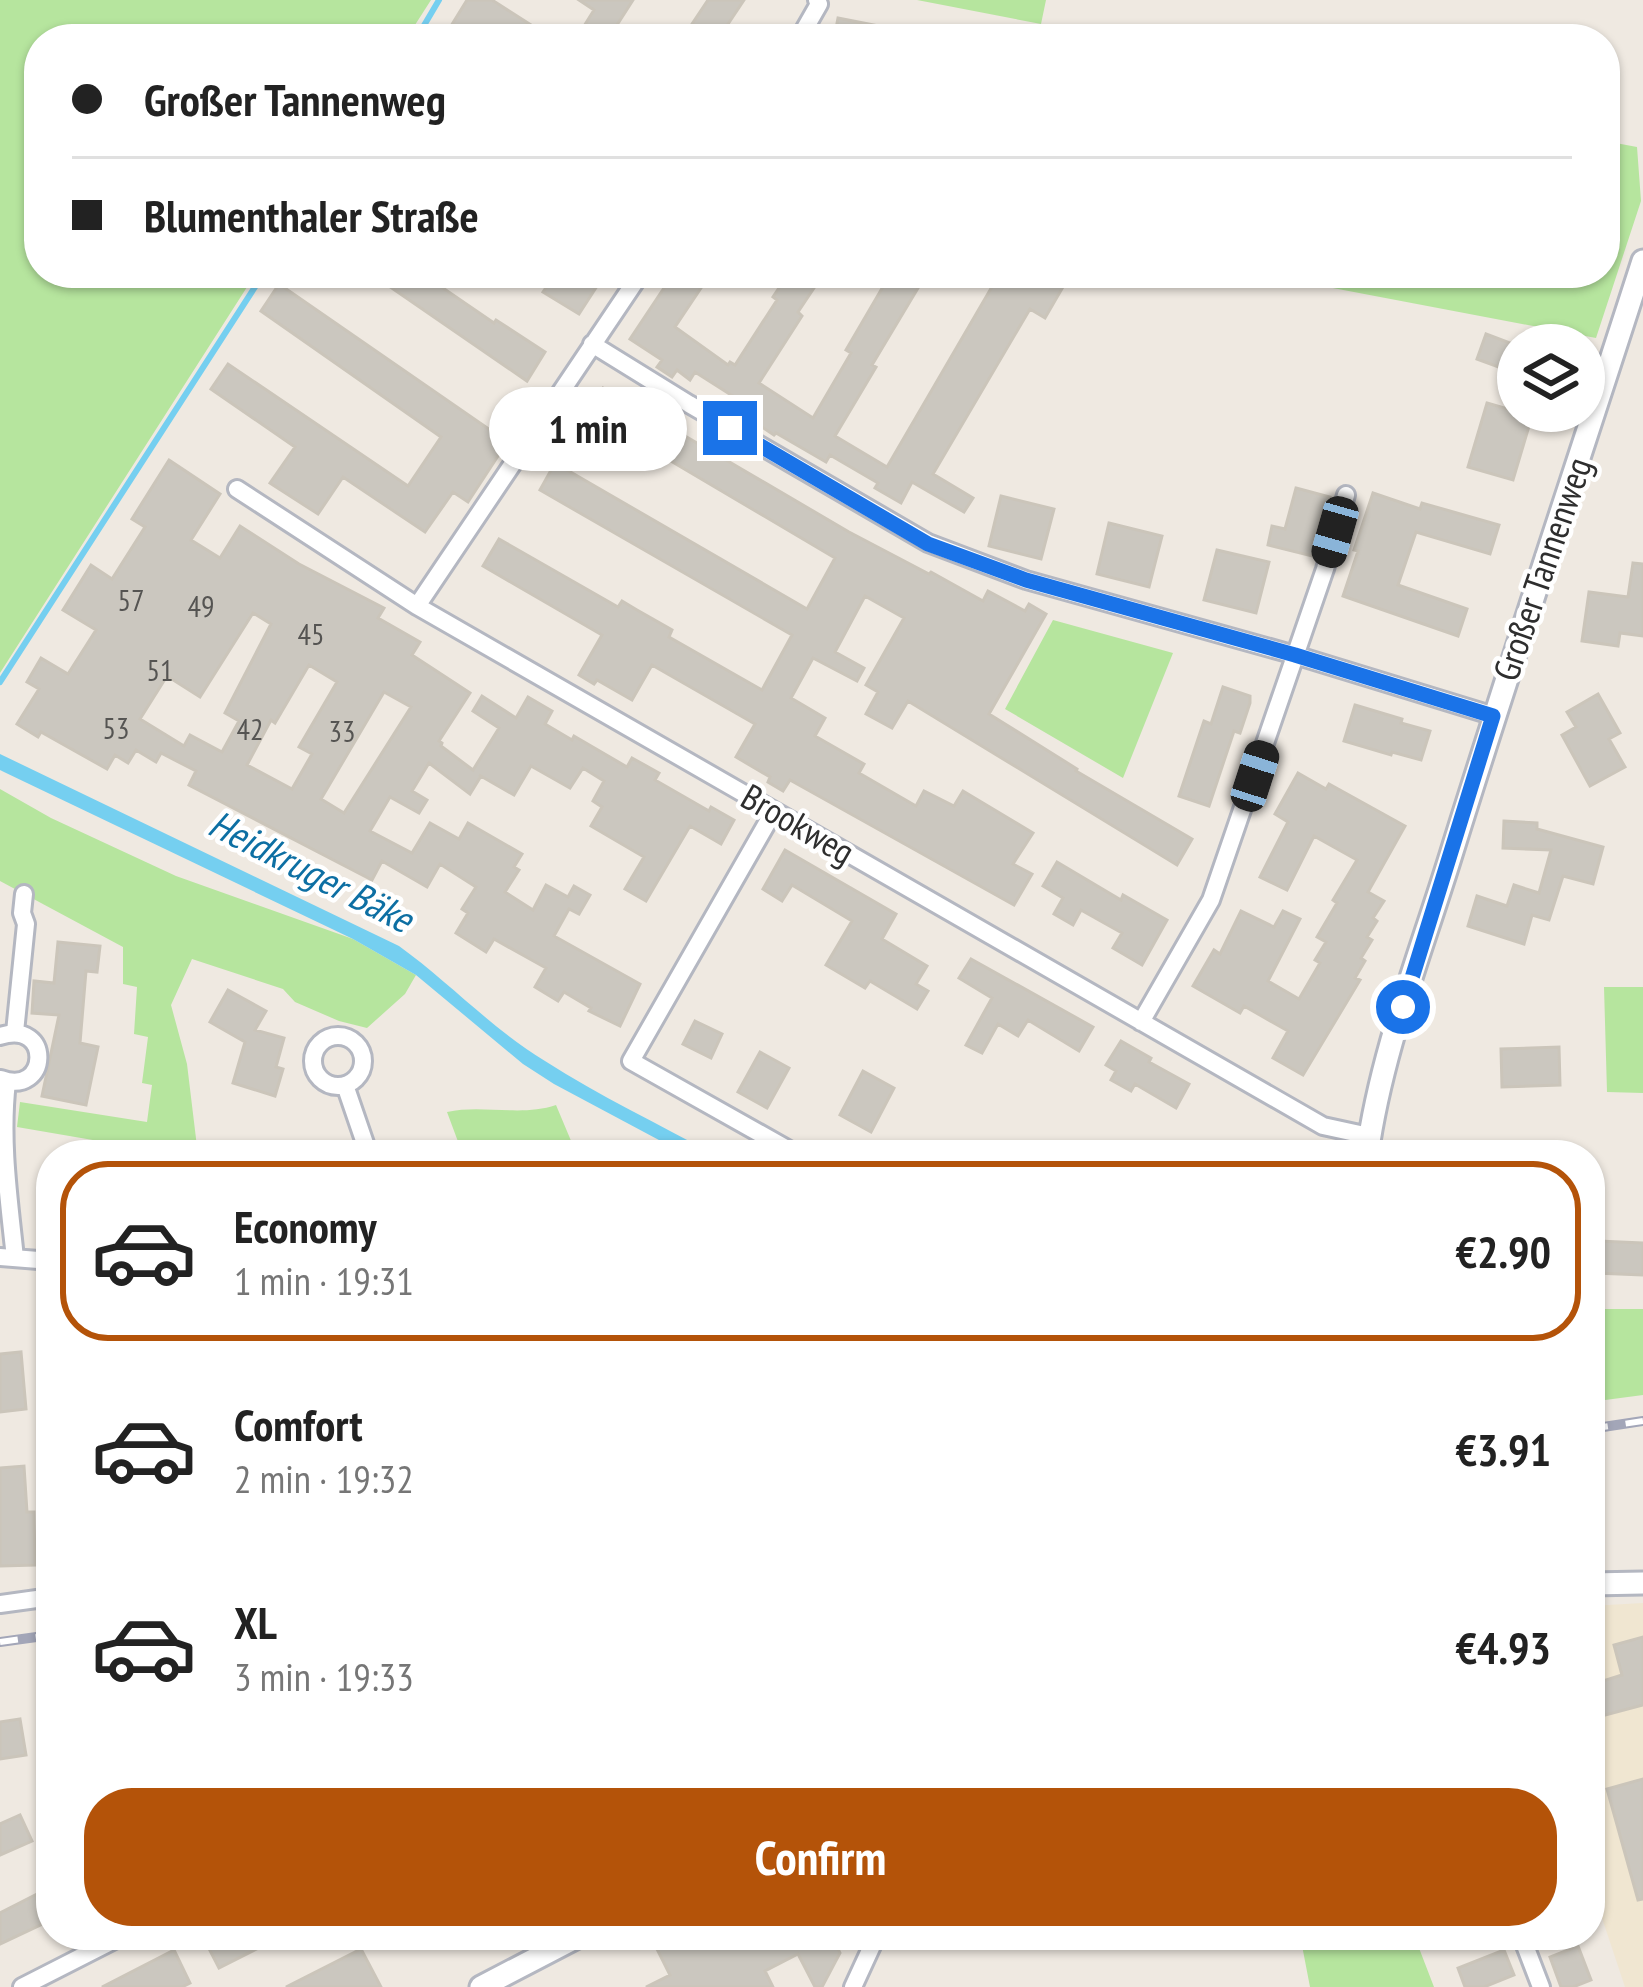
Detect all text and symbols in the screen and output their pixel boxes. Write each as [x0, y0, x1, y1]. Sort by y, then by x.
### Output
text: Großer Tannenweg [144, 70, 446, 128]
text: Blumenthaler Straße [144, 186, 479, 244]
map controls [1497, 324, 1605, 432]
button: layers [1497, 324, 1605, 432]
callout: 1 min [490, 386, 688, 470]
route end [703, 401, 757, 455]
text: 1 min [549, 403, 627, 454]
street label: Großer Tannenweg [1481, 451, 1602, 687]
car [1308, 492, 1362, 572]
house number: 57 [118, 580, 145, 619]
house number: 49 [188, 586, 215, 625]
house number: 45 [298, 614, 325, 653]
house number: 51 [147, 650, 174, 689]
house number: 53 [103, 708, 130, 747]
house number: 42 [237, 709, 264, 748]
house number: 33 [329, 711, 356, 750]
car [1227, 736, 1283, 816]
street label: Brookweg [733, 772, 863, 875]
water label: Heidkruger Bäke [201, 797, 424, 945]
route start [1376, 980, 1430, 1034]
icon: car [90, 1197, 198, 1305]
text: Economy [234, 1197, 377, 1255]
text: €2.90 [1455, 1222, 1551, 1280]
text: 1 min · 19:31 [234, 1255, 414, 1306]
icon: car [90, 1395, 198, 1503]
text: Comfort [234, 1395, 363, 1453]
text: €3.91 [1455, 1420, 1551, 1478]
text: 2 min · 19:32 [234, 1453, 414, 1504]
icon: car [90, 1593, 198, 1701]
text: XL [234, 1593, 277, 1651]
text: €4.93 [1455, 1618, 1551, 1676]
text: 3 min · 19:33 [234, 1651, 414, 1702]
button: Confirm [84, 1788, 1557, 1926]

